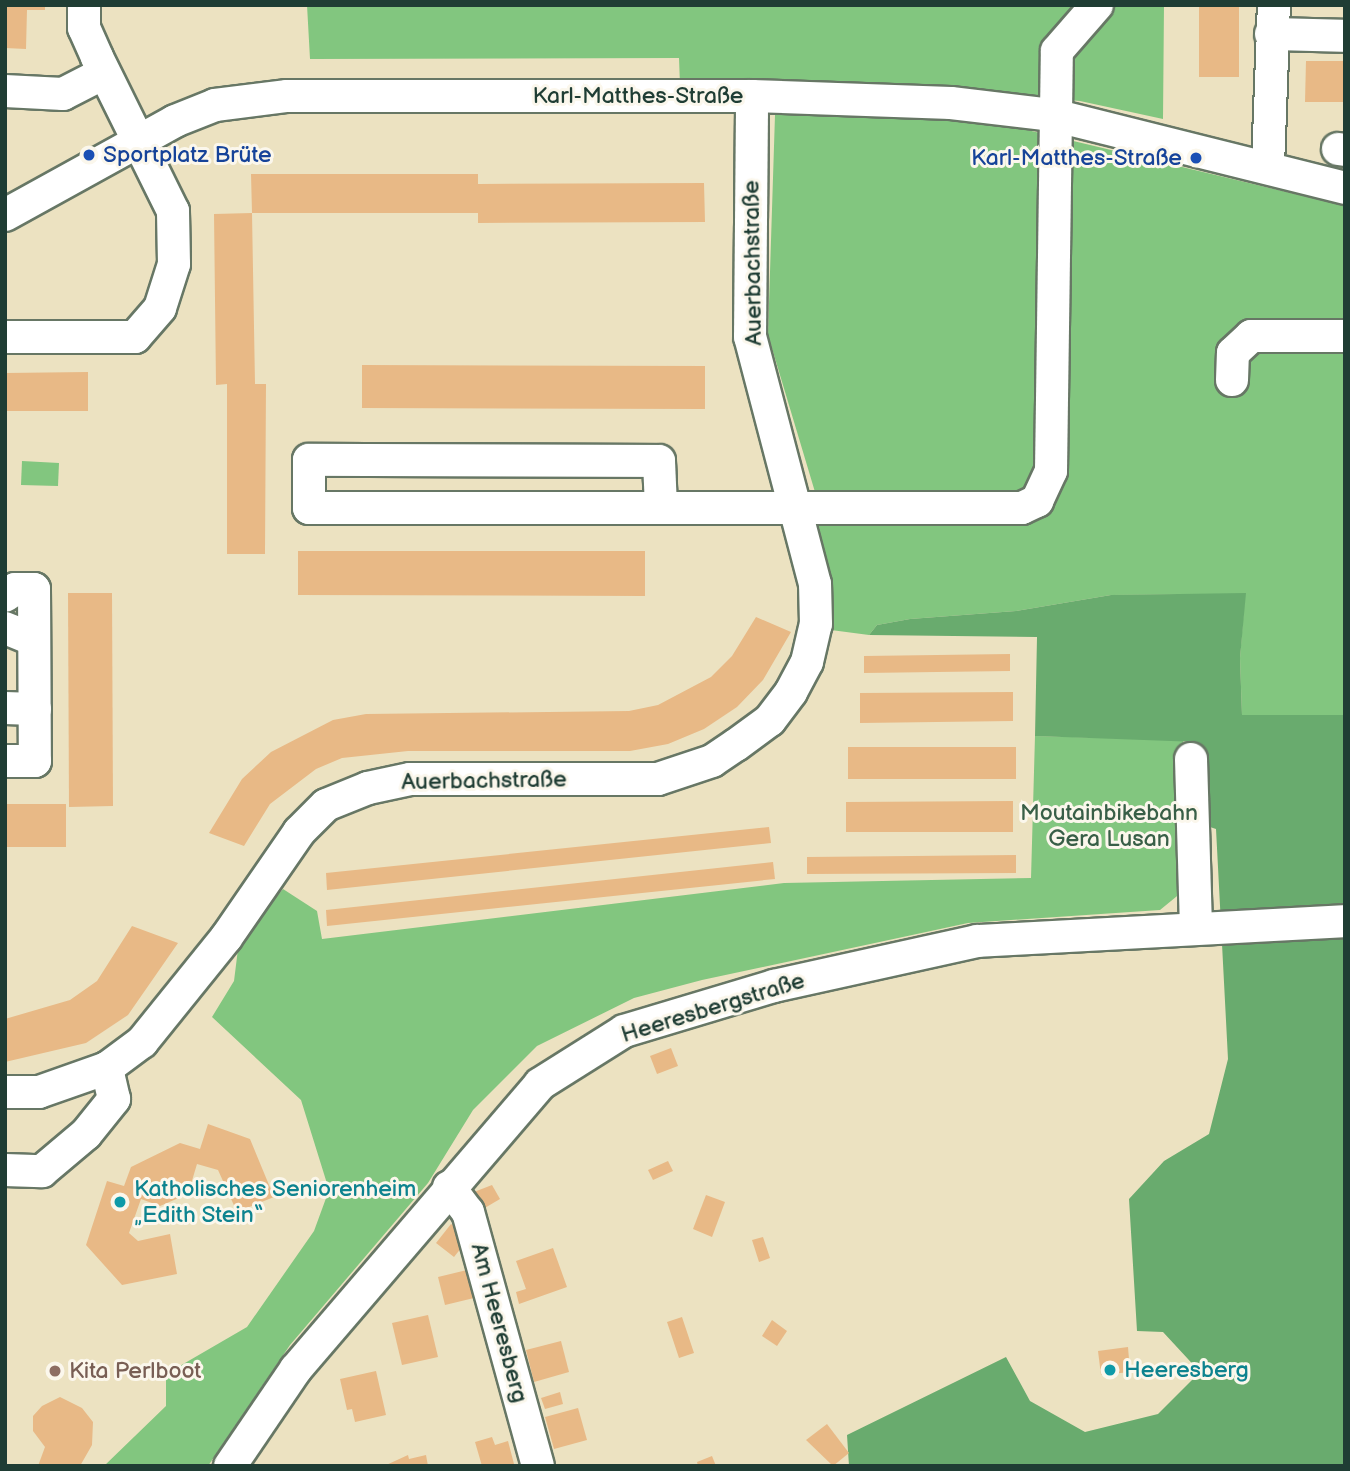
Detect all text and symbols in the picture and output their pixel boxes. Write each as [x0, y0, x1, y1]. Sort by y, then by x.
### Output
street label: Karl-Matthes-Straße [533, 82, 743, 110]
place label: Sportplatz Brüte [103, 141, 272, 169]
place label: Karl-Matthes-Straße [971, 144, 1182, 172]
marker: Sportplatz Brüte [81, 147, 97, 163]
marker: Karl-Matthes-Straße [1188, 150, 1204, 166]
street label: Auerbachstraße [738, 180, 768, 346]
street label: Auerbachstraße [401, 766, 567, 796]
park label: Moutainbikebahn Gera Lusan [1020, 799, 1198, 853]
street label: Heeresbergstraße [618, 967, 808, 1049]
place label: Katholisches Seniorenheim „Edith Stein“ [134, 1175, 417, 1229]
marker: Katholisches Seniorenheim „Edith Stein“ [112, 1194, 128, 1210]
street label: Am Heeresberg [464, 1240, 534, 1406]
place label: Heeresberg [1124, 1356, 1249, 1384]
place label: Kita Perlboot [69, 1357, 201, 1385]
marker: Heeresberg [1102, 1362, 1118, 1378]
marker: Kita Perlboot [47, 1363, 63, 1379]

